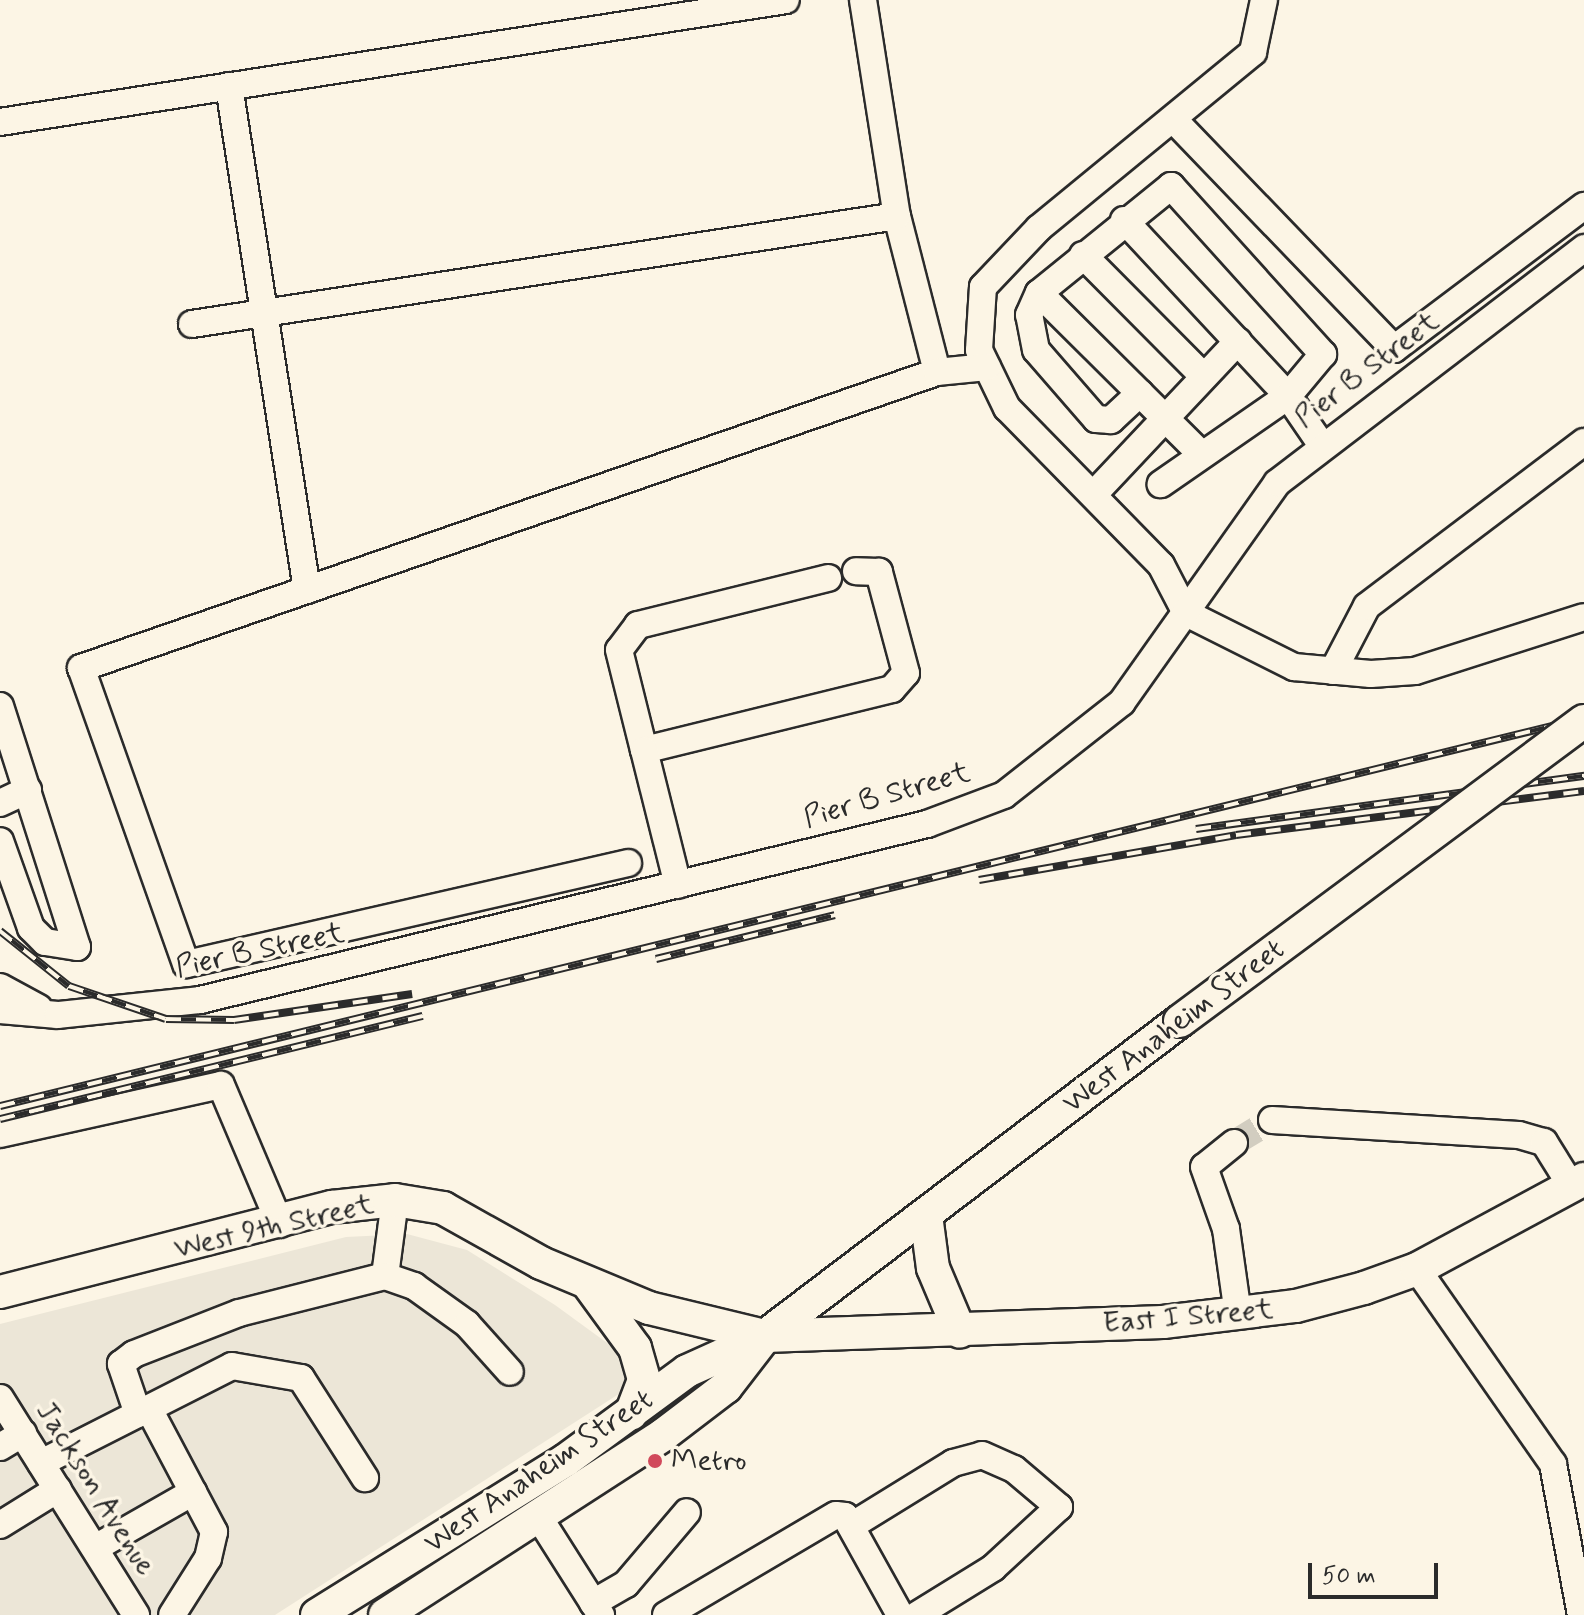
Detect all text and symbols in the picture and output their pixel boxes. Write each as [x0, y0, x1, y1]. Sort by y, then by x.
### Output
street label: Pier B Street [1288, 304, 1446, 436]
street label: Pier B Street [800, 755, 974, 837]
street label: Pier B Street [173, 916, 347, 986]
street label: West Anaheim Street [1054, 930, 1294, 1124]
street label: West 9th Street [171, 1187, 377, 1267]
street label: East I Street [1101, 1292, 1275, 1342]
street label: West Anaheim Street [416, 1381, 662, 1563]
street label: Jackson Avenue [25, 1392, 165, 1586]
place label: Metro [671, 1443, 747, 1479]
marker: Metro [646, 1452, 664, 1470]
scale bar [1312, 1547, 1442, 1597]
text: 50 m [1322, 1561, 1376, 1592]

